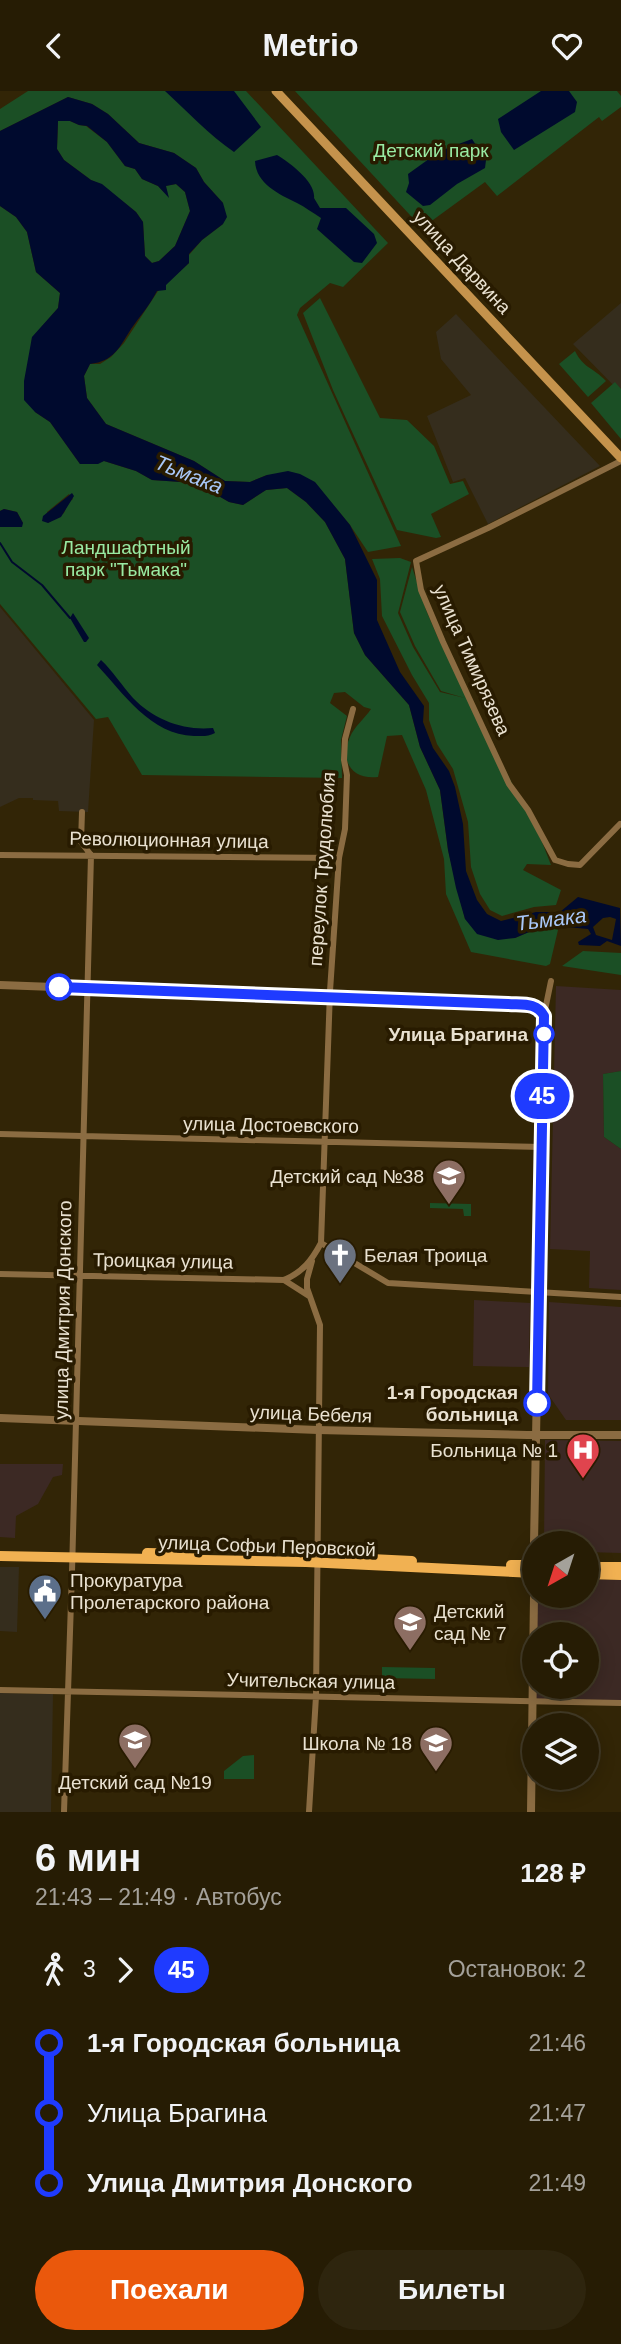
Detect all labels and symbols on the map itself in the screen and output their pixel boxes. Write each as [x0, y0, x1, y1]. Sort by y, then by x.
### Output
park label: Детский парк [373, 140, 489, 161]
street label: улица Дарвина [409, 206, 515, 318]
water label: Тьмака [152, 450, 226, 498]
park label: Ландшафтный парк "Тьмака" [61, 537, 191, 580]
street label: улица Тимирязева [429, 581, 515, 739]
street label: переулок Трудолюбия [305, 771, 339, 967]
street label: Революционная улица [69, 828, 269, 852]
water label: Тьмака [514, 903, 588, 935]
unlabelled marker [46, 974, 72, 1000]
place label: Улица Брагина [388, 1024, 528, 1045]
marker: Улица Брагина [534, 1024, 554, 1044]
line badge: 45 [510, 1073, 574, 1119]
street label: улица Достоевского [183, 1113, 359, 1137]
school or university icon: Детский сад №38 [430, 1157, 468, 1206]
place label: Детский сад №38 [270, 1166, 424, 1187]
street label: улица Дмитрия Донского [51, 1200, 75, 1420]
church icon: Белая Троица [321, 1236, 359, 1285]
place label: Белая Троица [364, 1245, 488, 1266]
street label: Троицкая улица [93, 1249, 234, 1273]
place label: 1-я Городская больница [387, 1382, 518, 1425]
marker: 1-я Городская больница [524, 1390, 550, 1416]
street label: улица Бебеля [250, 1401, 372, 1427]
hospital icon: Больница № 1 [564, 1431, 602, 1480]
place label: Больница № 1 [430, 1440, 558, 1461]
north arrow [522, 1531, 598, 1608]
street label: улица Софьи Перовской [158, 1532, 376, 1560]
place label: Прокуратура Пролетарского района [70, 1570, 270, 1613]
public building icon: Прокуратура Пролетарского района [26, 1572, 64, 1621]
place label: Детский сад № 7 [434, 1601, 507, 1644]
school or university icon: Детский сад № 7 [391, 1603, 429, 1652]
street label: Учительская улица [227, 1669, 396, 1693]
school or university icon: Детский сад №19 [116, 1721, 154, 1770]
school or university icon: Школа № 18 [417, 1724, 455, 1773]
place label: Школа № 18 [302, 1733, 412, 1754]
place label: Детский сад №19 [58, 1772, 212, 1793]

